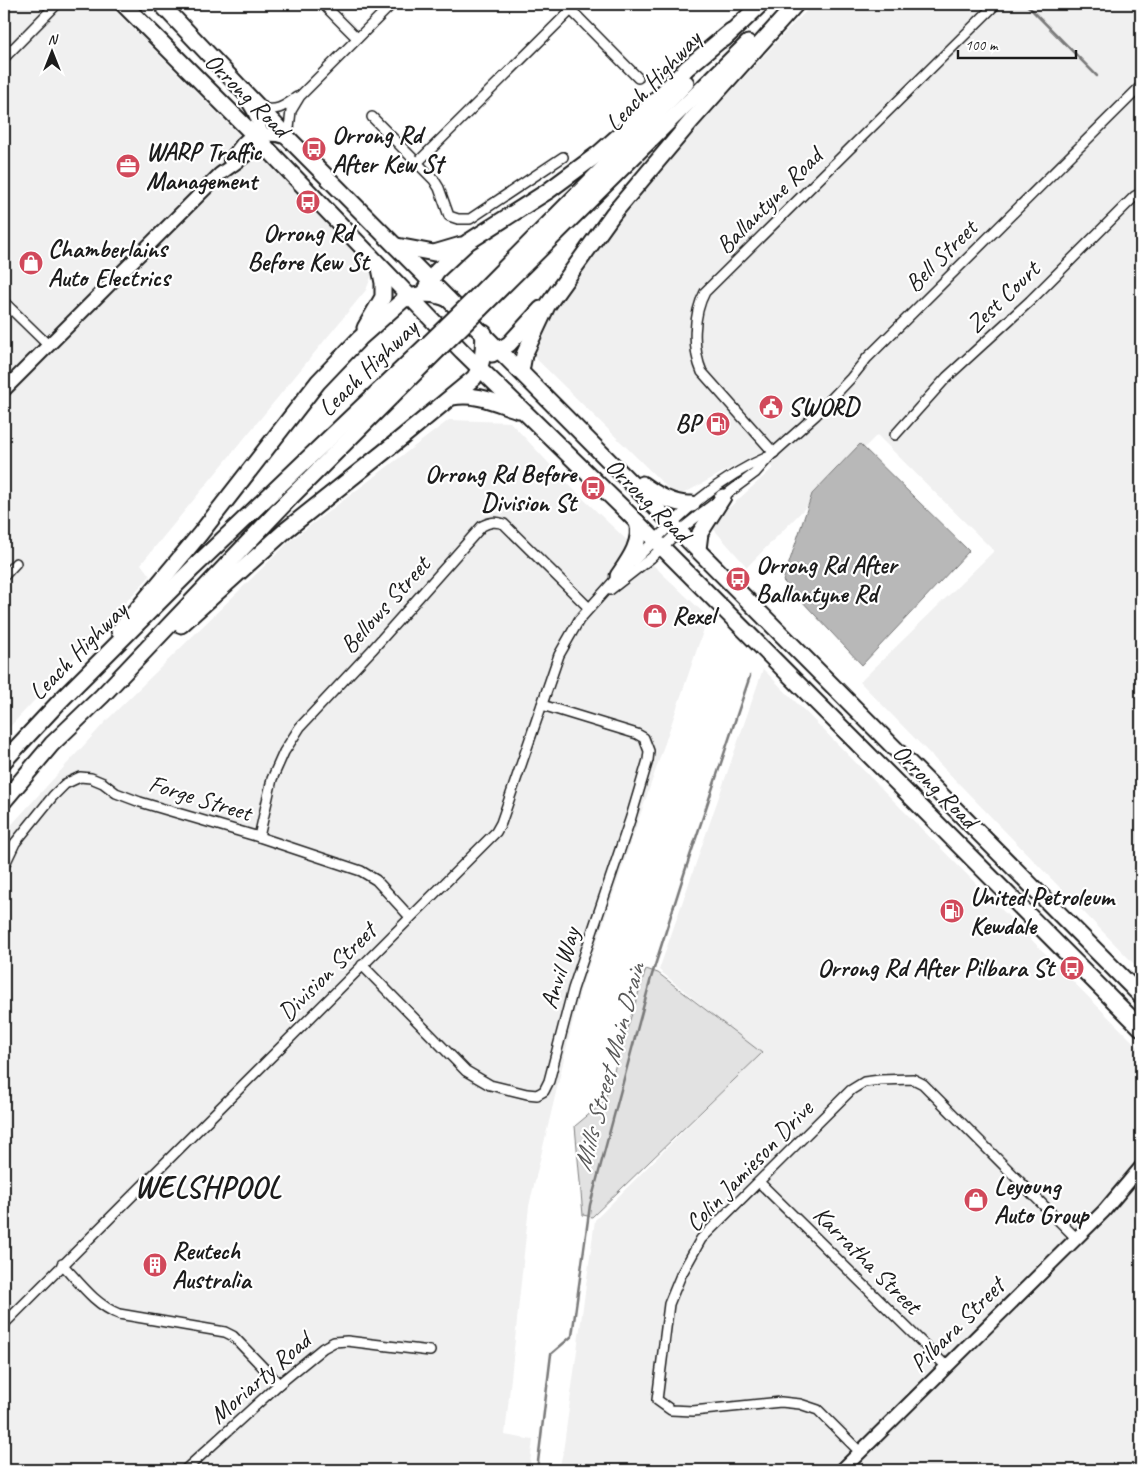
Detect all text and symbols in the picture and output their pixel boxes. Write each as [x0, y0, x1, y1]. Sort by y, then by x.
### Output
street label: Leach Highway [598, 22, 710, 138]
north arrow [28, 28, 78, 78]
scale bar [958, 28, 1075, 60]
text: N [48, 31, 59, 48]
text: 100 m [965, 36, 999, 55]
street label: Orrong Road [198, 46, 299, 147]
place label: Orrong Rd After Kew St [332, 119, 446, 180]
place label: WARP Traffic Management [146, 136, 262, 197]
bus stop icon: Orrong Rd After Kew St [301, 136, 327, 162]
street label: Ballantyne Road [709, 138, 832, 261]
office icon: WARP Traffic Management [115, 153, 141, 179]
bus stop icon: Orrong Rd Before Kew St [295, 189, 321, 215]
street label: Bell Street [898, 211, 986, 299]
place label: Orrong Rd Before Kew St [247, 217, 371, 278]
place label: Chamberlains Auto Electrics [48, 233, 172, 294]
shop icon: Chamberlains Auto Electrics [18, 250, 44, 276]
street label: Zest Court [959, 252, 1049, 340]
street label: Leach Highway [311, 311, 426, 424]
place label: SWORD [788, 391, 862, 423]
public building icon: SWORD [758, 394, 784, 420]
place label: BP [675, 408, 704, 440]
fuel station icon: BP [705, 411, 731, 437]
street label: Orrong Road [599, 451, 700, 552]
place label: Orrong Rd Before Division St [425, 458, 579, 519]
bus stop icon: Orrong Rd Before Division St [580, 475, 606, 501]
street label: Bellows Street [333, 548, 439, 660]
place label: Orrong Rd After Ballantyne Rd [756, 549, 899, 610]
bus stop icon: Orrong Rd After Ballantyne Rd [725, 566, 751, 592]
street label: Leach Highway [22, 593, 136, 707]
place label: Rexel [672, 600, 720, 632]
shop icon: Rexel [642, 603, 668, 629]
street label: Orrong Road [886, 737, 987, 838]
street label: Forge Street [145, 767, 258, 830]
place label: United Petroleum Kewdale [970, 881, 1117, 942]
fuel station icon: United Petroleum Kewdale [939, 898, 965, 924]
street label: Division Street [271, 913, 386, 1028]
street label: Anvil Way [533, 921, 588, 1013]
place label: Orrong Rd After Pilbara St [818, 952, 1057, 984]
bus stop icon: Orrong Rd After Pilbara St [1059, 955, 1085, 981]
water label: Mills Street Main Drain [565, 957, 653, 1175]
street label: Colin Jamieson Drive [678, 1092, 821, 1239]
district label: WELSHPOOL [135, 1168, 282, 1206]
place label: Leyoung Auto Group [994, 1170, 1091, 1231]
shop icon: Leyoung Auto Group [963, 1187, 989, 1213]
street label: Karratha Street [806, 1199, 930, 1323]
place label: Reutech Australia [172, 1235, 252, 1296]
building icon: Reutech Australia [142, 1252, 168, 1278]
street label: Pilbara Street [903, 1268, 1014, 1379]
street label: Moriarty Road [203, 1322, 321, 1431]

